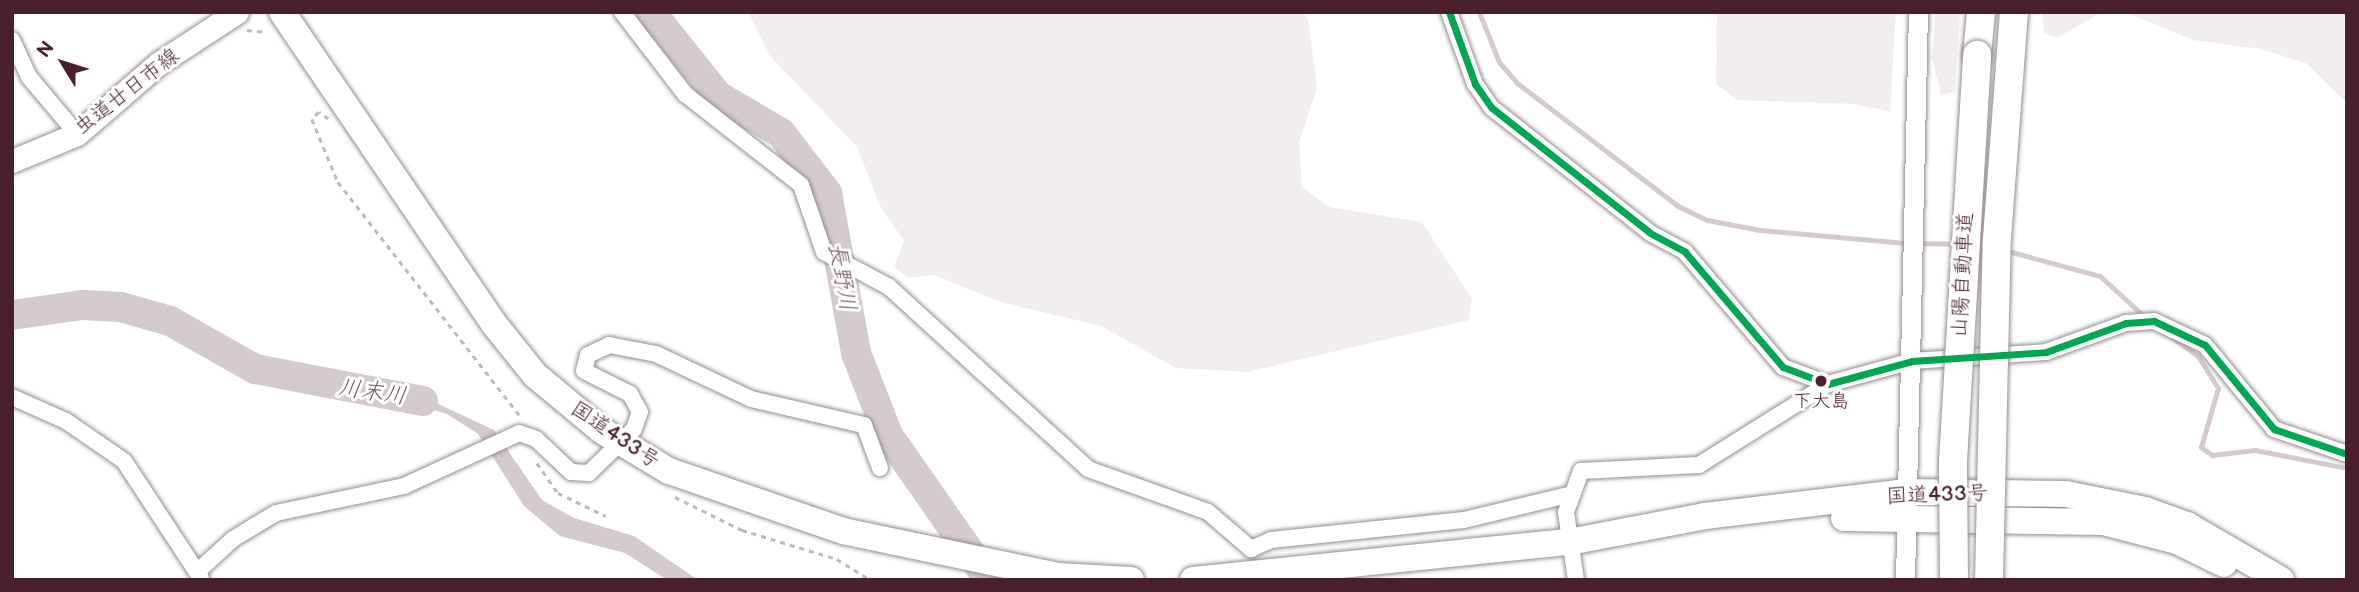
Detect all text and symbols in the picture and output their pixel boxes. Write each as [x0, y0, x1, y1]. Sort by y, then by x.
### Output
north arrow [28, 28, 98, 98]
text: N [33, 37, 60, 62]
street label: 虫道廿日市線 [70, 43, 184, 141]
street label: 山陽自動車道 [1947, 211, 1979, 339]
water label: 長野川 [822, 241, 862, 313]
water label: 川末川 [336, 374, 408, 410]
marker: 下大島 [1814, 374, 1828, 388]
place label: 下大島 [1793, 391, 1849, 413]
street label: 国道433号 [566, 396, 664, 474]
street label: 国道433号 [1886, 481, 1988, 509]

